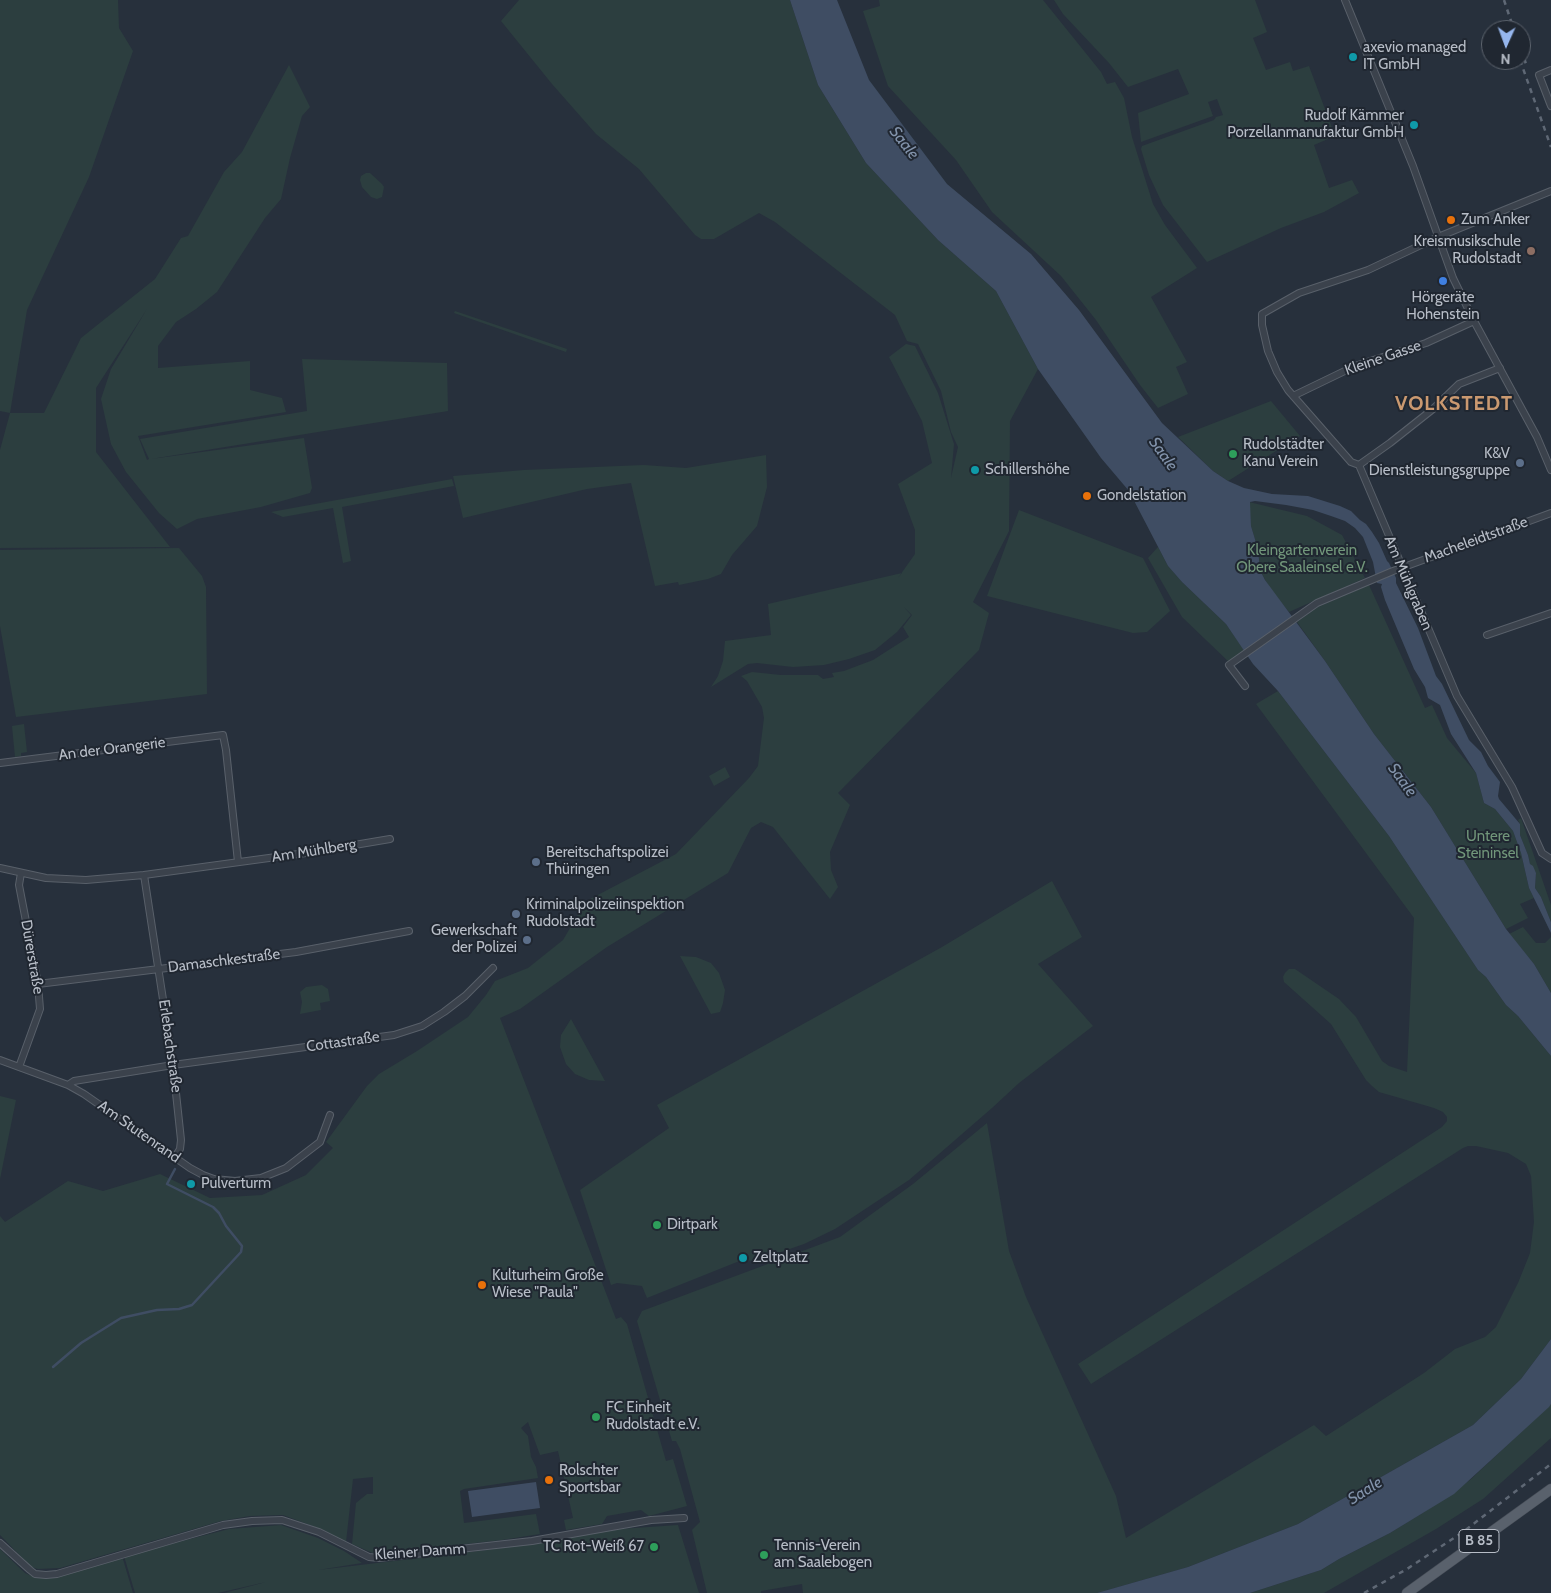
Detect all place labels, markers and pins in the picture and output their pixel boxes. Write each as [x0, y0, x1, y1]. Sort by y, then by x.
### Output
place label: axevio managed IT GmbH [1363, 39, 1466, 74]
marker: axevio managed IT GmbH [1347, 51, 1359, 63]
place label: Rudolf Kämmer Porzellanmanufaktur GmbH [1227, 107, 1404, 142]
marker: Rudolf Kämmer Porzellanmanufaktur GmbH [1408, 119, 1420, 131]
place label: Zum Anker [1461, 211, 1530, 229]
marker: Zum Anker [1445, 214, 1457, 226]
place label: Kreismusikschule Rudolstadt [1414, 233, 1521, 268]
marker: Kreismusikschule Rudolstadt [1525, 245, 1537, 257]
marker: Hörgeräte Hohenstein [1437, 275, 1449, 287]
place label: Hörgeräte Hohenstein [1406, 289, 1480, 324]
place label: Rudolstädter Kanu Verein [1243, 436, 1324, 471]
place label: K&V Dienstleistungsgruppe [1369, 445, 1510, 480]
marker: Rudolstädter Kanu Verein [1227, 448, 1239, 460]
marker: K&V Dienstleistungsgruppe [1514, 457, 1526, 469]
place label: Schillershöhe [985, 461, 1070, 479]
marker: Schillershöhe [969, 464, 981, 476]
place label: Gondelstation [1097, 487, 1186, 505]
marker: Gondelstation [1081, 490, 1093, 502]
place label: Bereitschaftspolizei Thüringen [546, 844, 669, 879]
marker: Bereitschaftspolizei Thüringen [530, 856, 542, 868]
place label: Kriminalpolizeiinspektion Rudolstadt [526, 896, 684, 931]
marker: Kriminalpolizeiinspektion Rudolstadt [510, 908, 522, 920]
place label: Gewerkschaft der Polizei [431, 922, 517, 957]
marker: Gewerkschaft der Polizei [521, 934, 533, 946]
place label: Pulverturm [201, 1175, 271, 1193]
marker: Pulverturm [185, 1178, 197, 1190]
place label: Dirtpark [667, 1216, 718, 1234]
marker: Dirtpark [651, 1219, 663, 1231]
place label: Zeltplatz [753, 1249, 808, 1267]
marker: Zeltplatz [737, 1252, 749, 1264]
place label: Kulturheim Große Wiese "Paula" [492, 1267, 604, 1302]
marker: Kulturheim Große Wiese "Paula" [476, 1279, 488, 1291]
place label: FC Einheit Rudolstadt e.V. [606, 1399, 700, 1434]
marker: FC Einheit Rudolstadt e.V. [590, 1411, 602, 1423]
place label: Rolschter Sportsbar [559, 1462, 621, 1497]
marker: Rolschter Sportsbar [543, 1474, 555, 1486]
place label: Tennis-Verein am Saalebogen [774, 1537, 872, 1572]
place label: TC Rot-Weiß 67 [543, 1538, 644, 1556]
marker: TC Rot-Weiß 67 [648, 1541, 660, 1553]
marker: Tennis-Verein am Saalebogen [758, 1549, 770, 1561]

